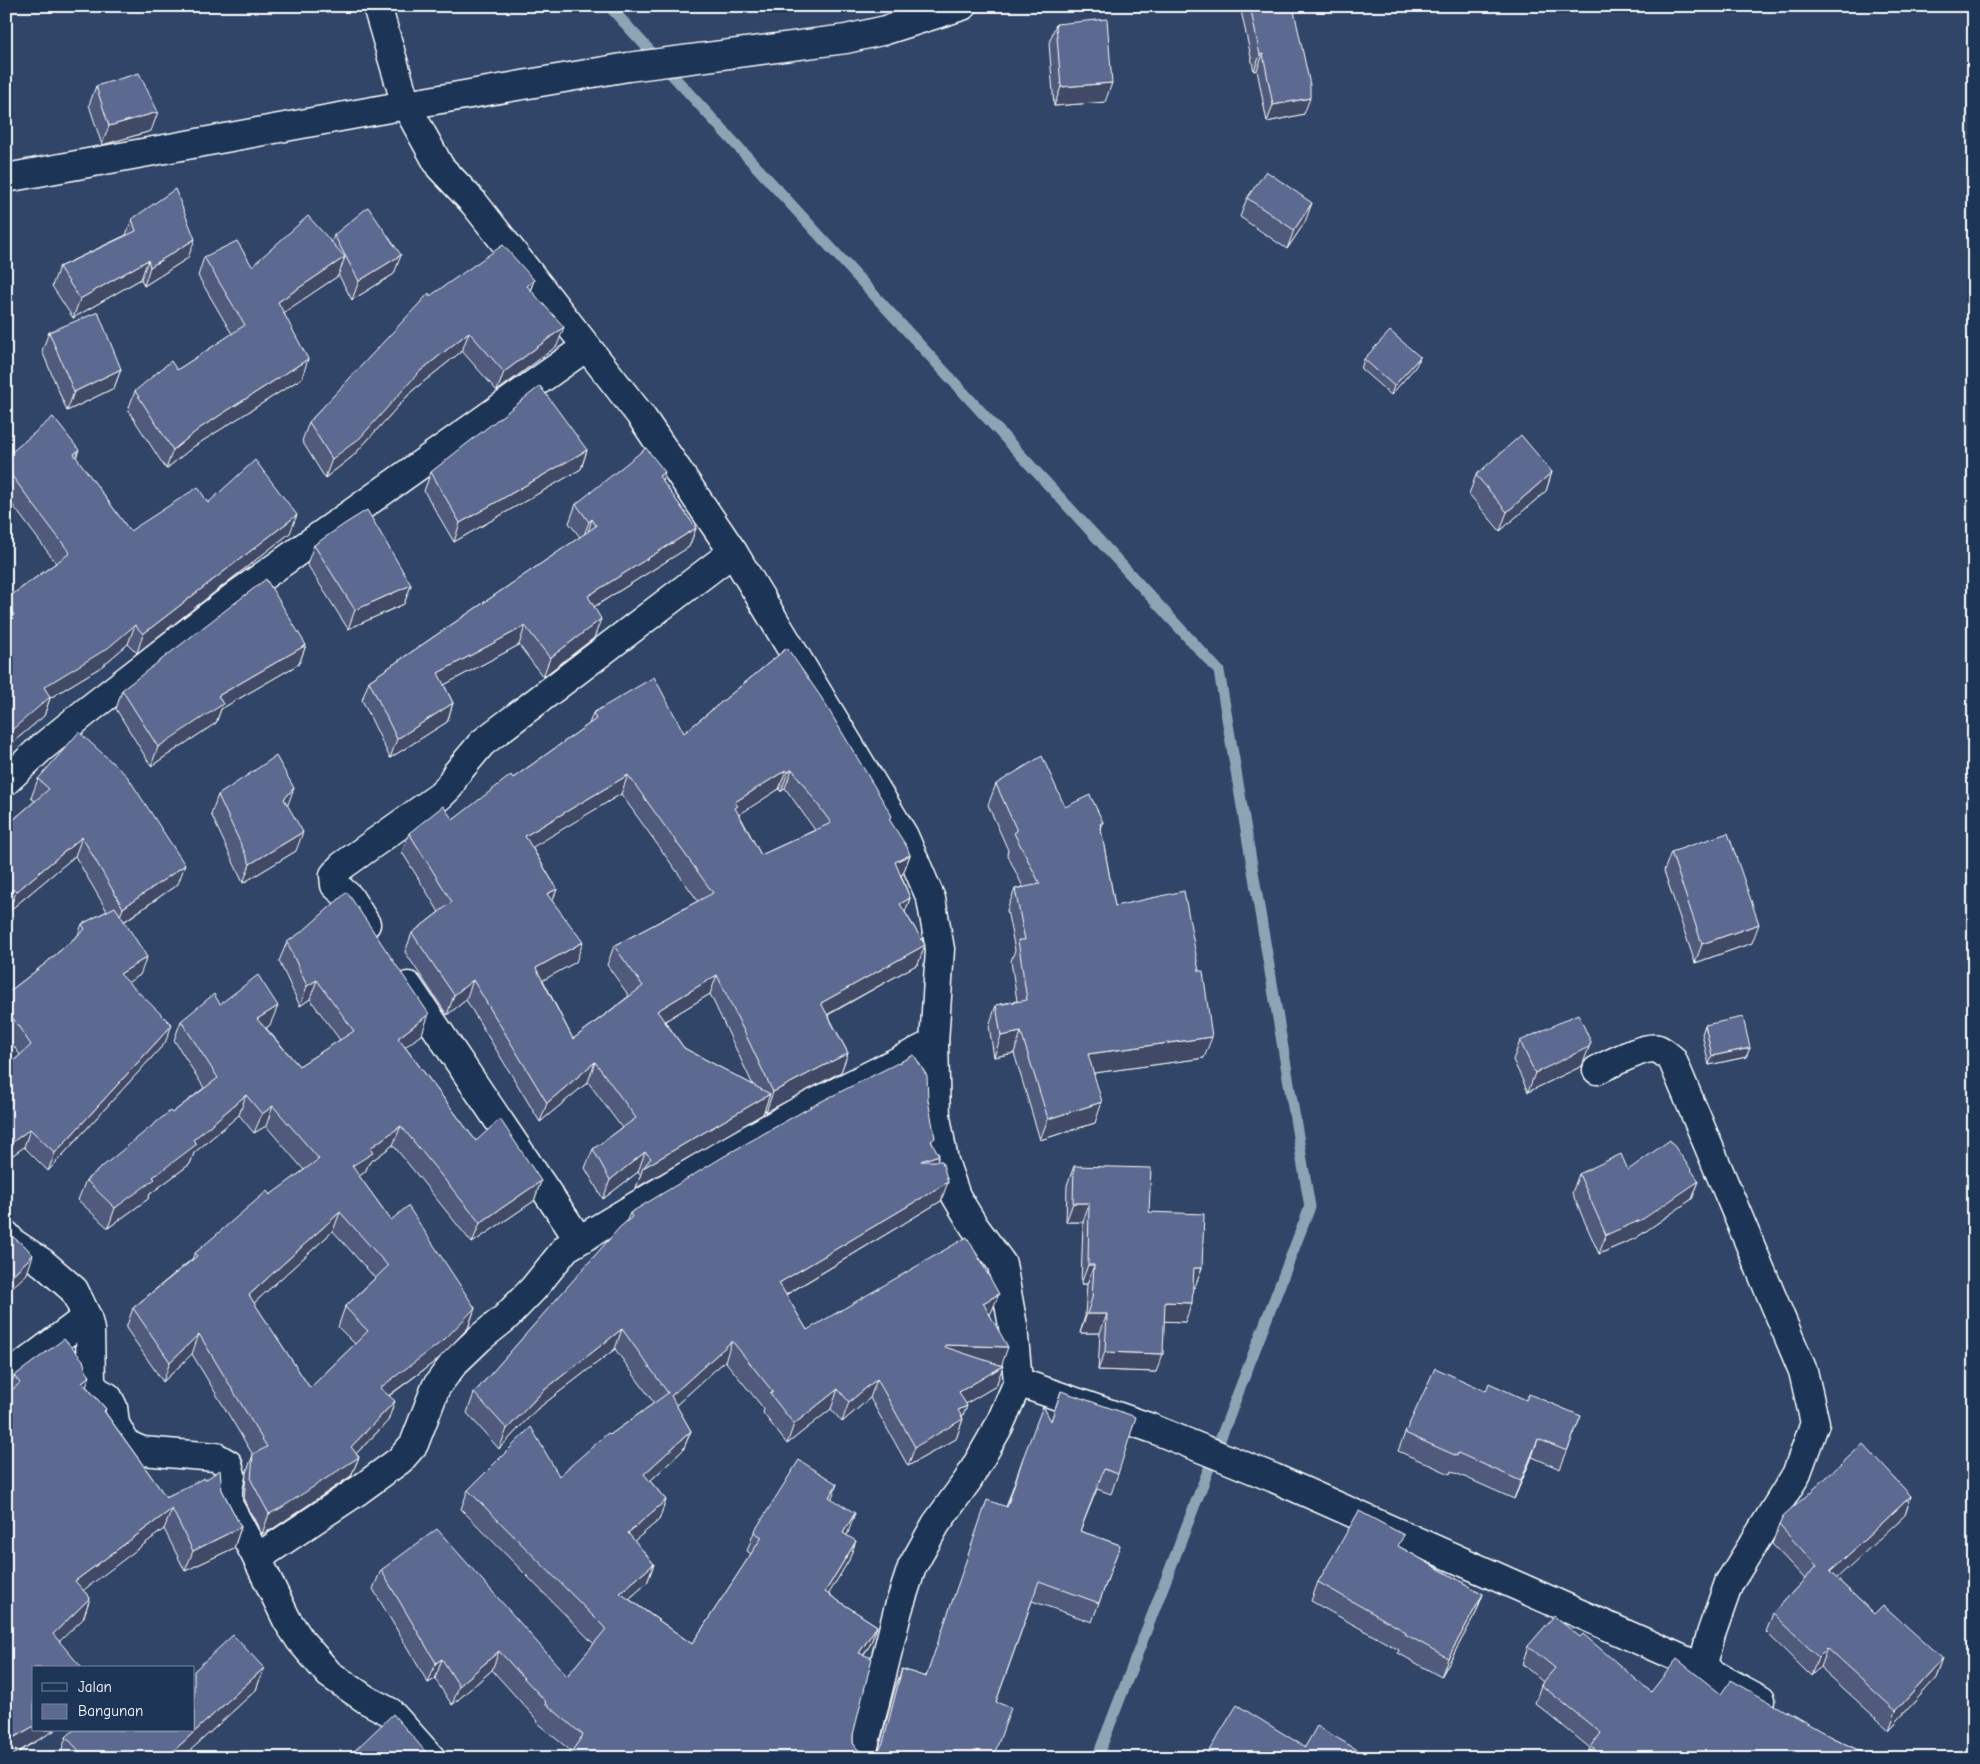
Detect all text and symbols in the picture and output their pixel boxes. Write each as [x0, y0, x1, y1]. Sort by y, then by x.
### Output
legend [32, 1666, 195, 1732]
text: Jalan [78, 1678, 112, 1696]
text: Bangunan [78, 1702, 143, 1720]

